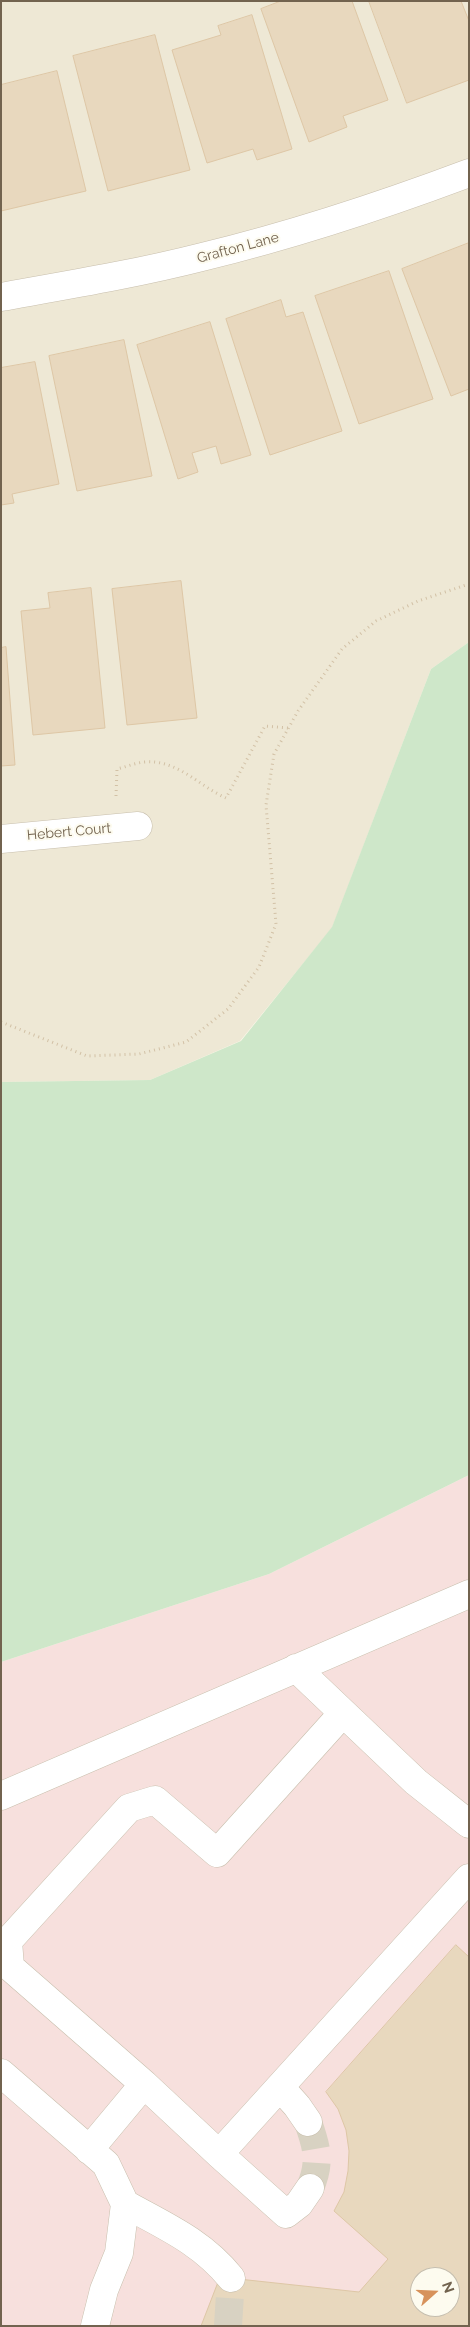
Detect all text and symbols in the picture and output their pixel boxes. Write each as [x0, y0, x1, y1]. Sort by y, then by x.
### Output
street label: Grafton Lane [195, 229, 281, 267]
street label: Hebert Court [26, 820, 112, 844]
north arrow [410, 2267, 460, 2317]
text: N [439, 2279, 458, 2295]

